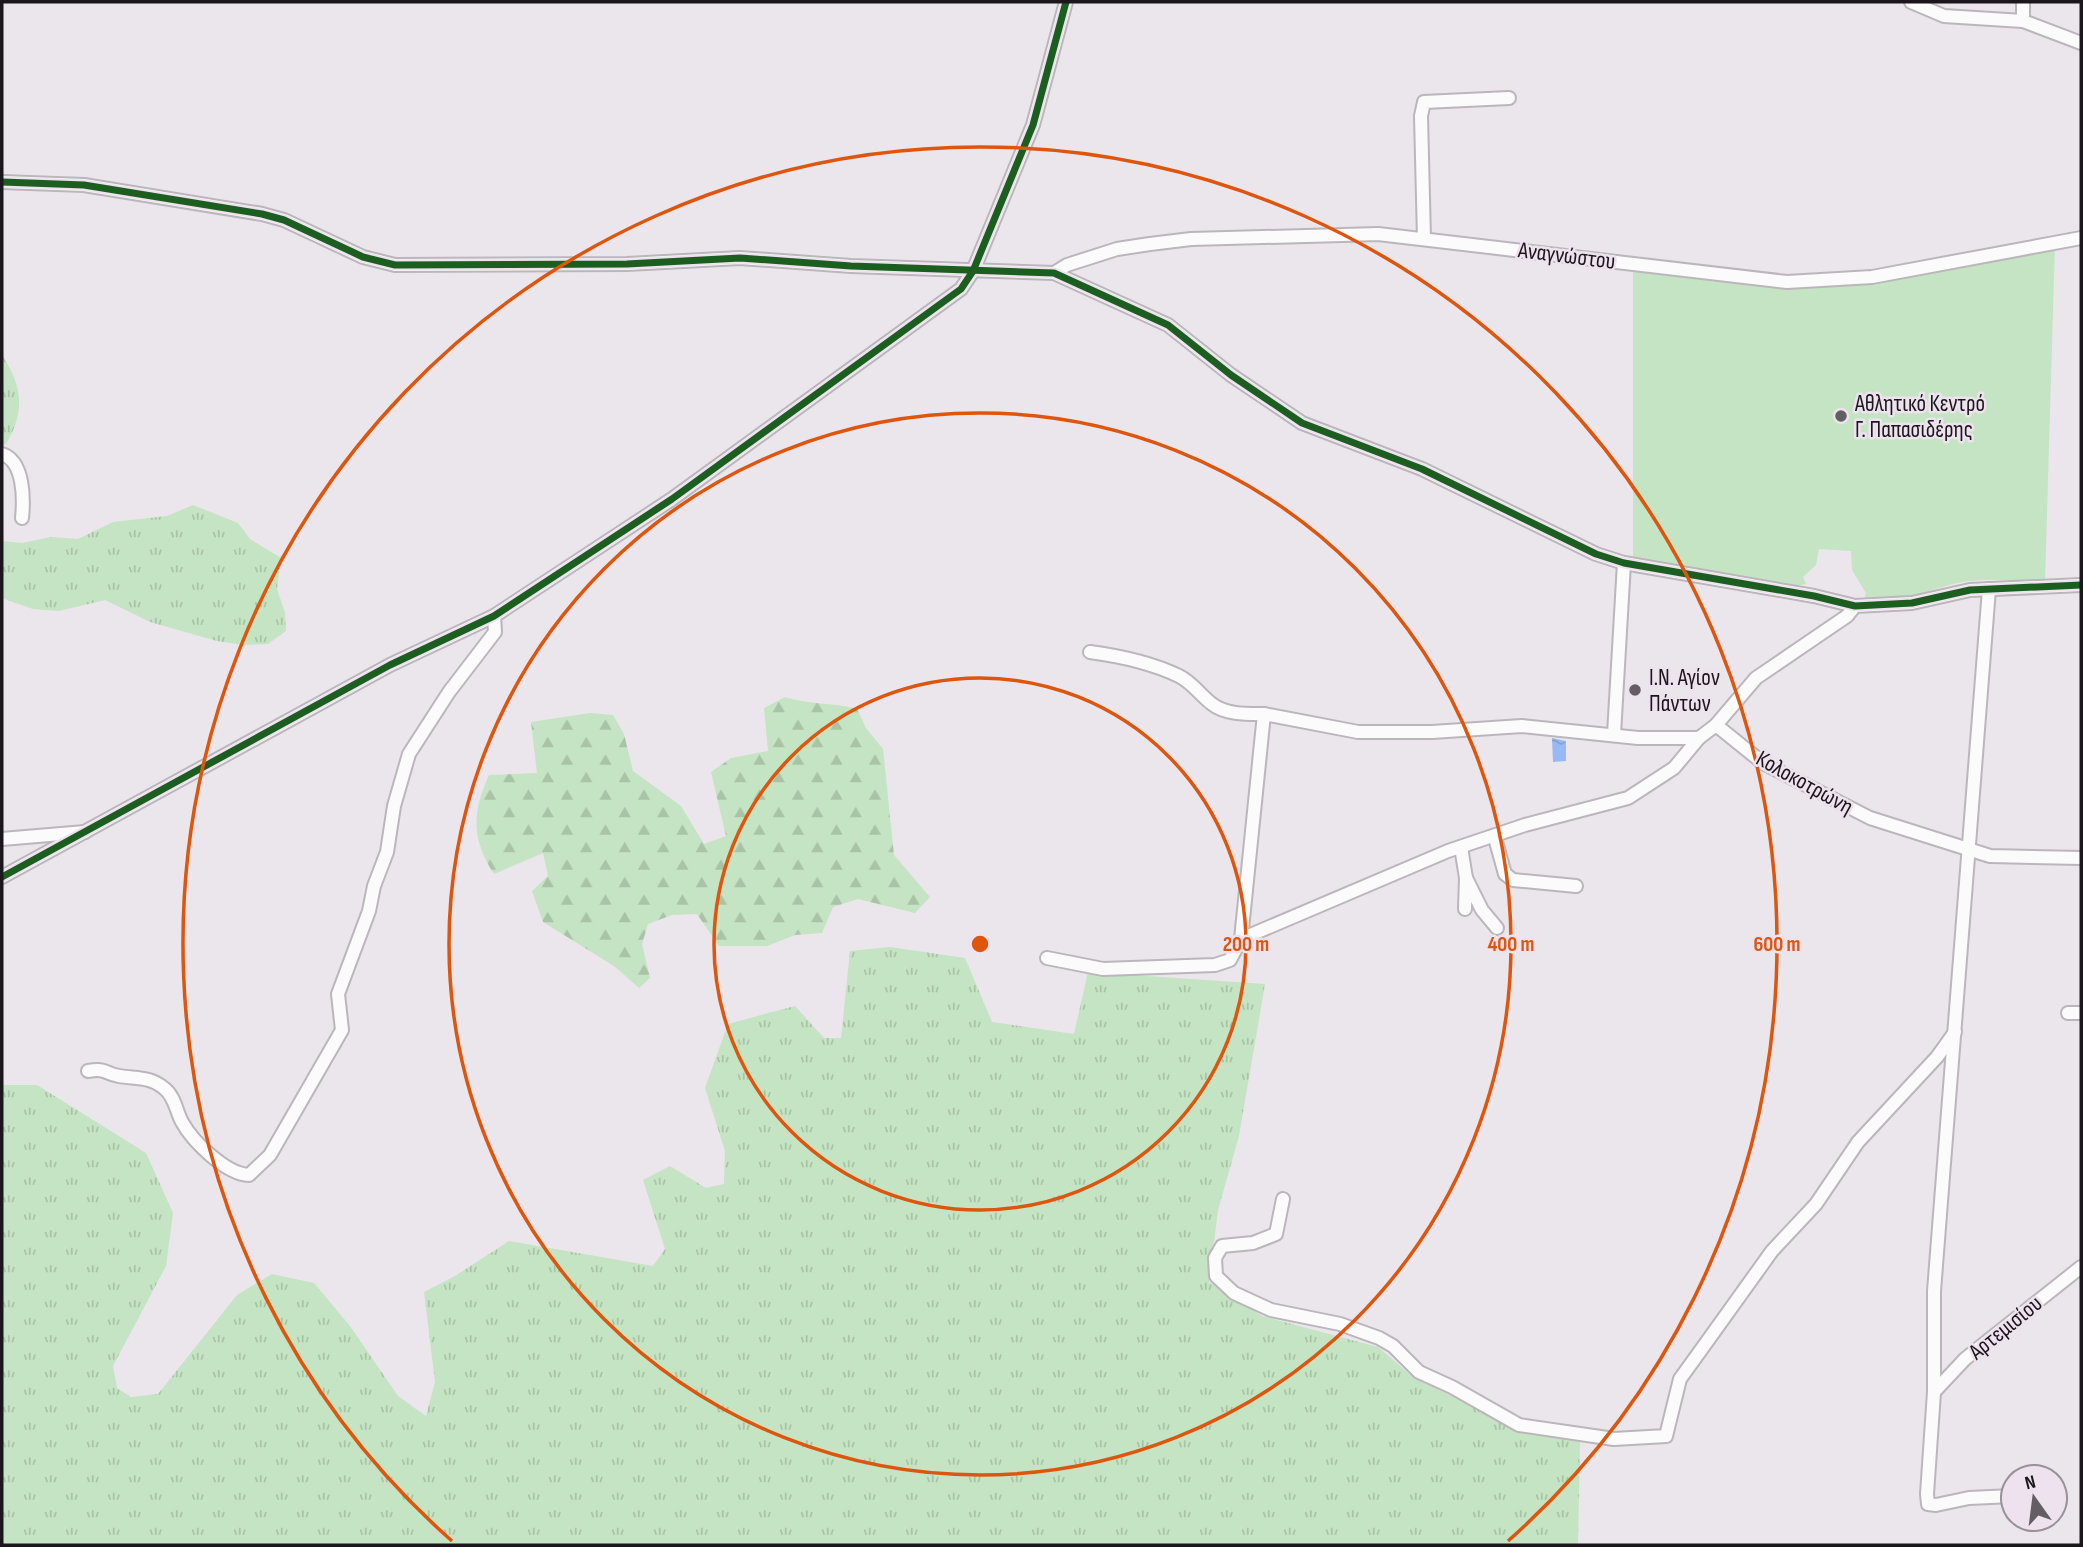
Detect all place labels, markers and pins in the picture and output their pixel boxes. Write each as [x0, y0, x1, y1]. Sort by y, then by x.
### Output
place label: Αθλητικό Κεντρό Γ. Παπασιδέρης [1854, 390, 1985, 444]
marker: Αθλητικό Κεντρό Γ. Παπασιδέρης [1833, 408, 1849, 424]
place label: Ι.Ν. Αγίον Πάντων [1649, 664, 1720, 718]
marker: Ι.Ν. Αγίον Πάντων [1627, 682, 1643, 698]
centre of rings [968, 932, 992, 956]

